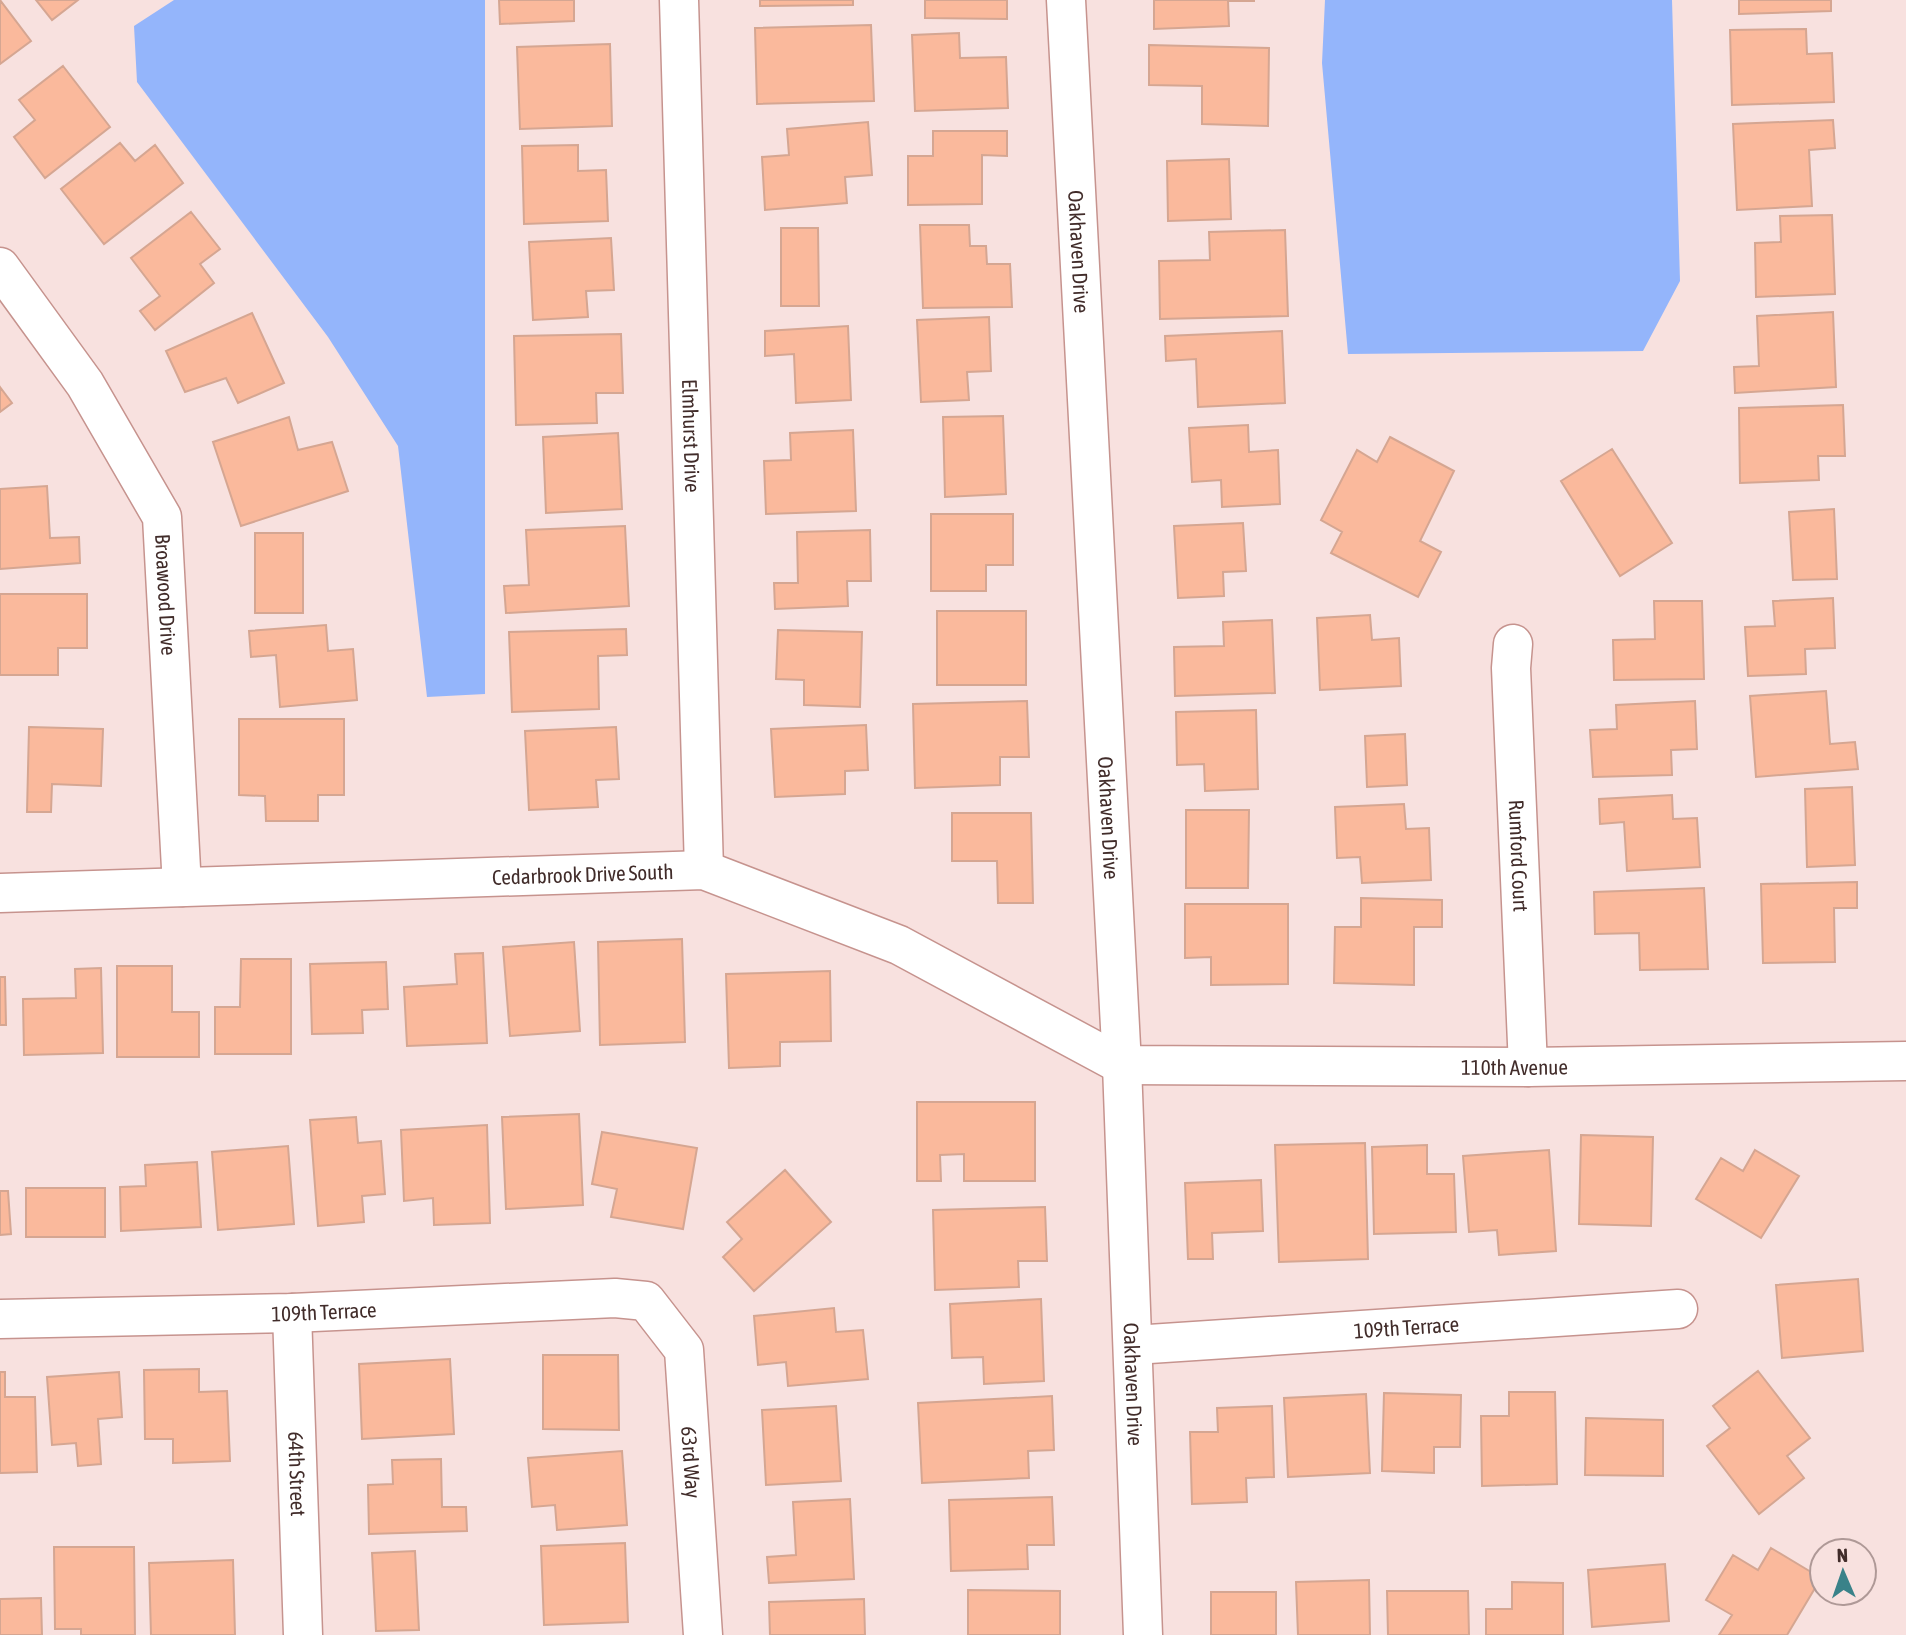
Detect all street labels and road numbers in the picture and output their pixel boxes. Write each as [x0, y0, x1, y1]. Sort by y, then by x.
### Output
street label: Oakhaven Drive [1064, 190, 1094, 314]
street label: Elmhurst Drive [678, 379, 705, 493]
street label: Broawood Drive [151, 533, 181, 656]
street label: Oakhaven Drive [1094, 756, 1124, 880]
street label: Rumford Court [1505, 799, 1533, 912]
street label: Cedarbrook Drive South [491, 859, 674, 889]
street label: 110th Avenue [1461, 1054, 1568, 1079]
street label: 109th Terrace [271, 1297, 377, 1325]
street label: 109th Terrace [1353, 1312, 1460, 1342]
street label: Oakhaven Drive [1120, 1322, 1148, 1446]
street label: 63rd Way [677, 1426, 706, 1499]
street label: 64th Street [284, 1431, 311, 1517]

